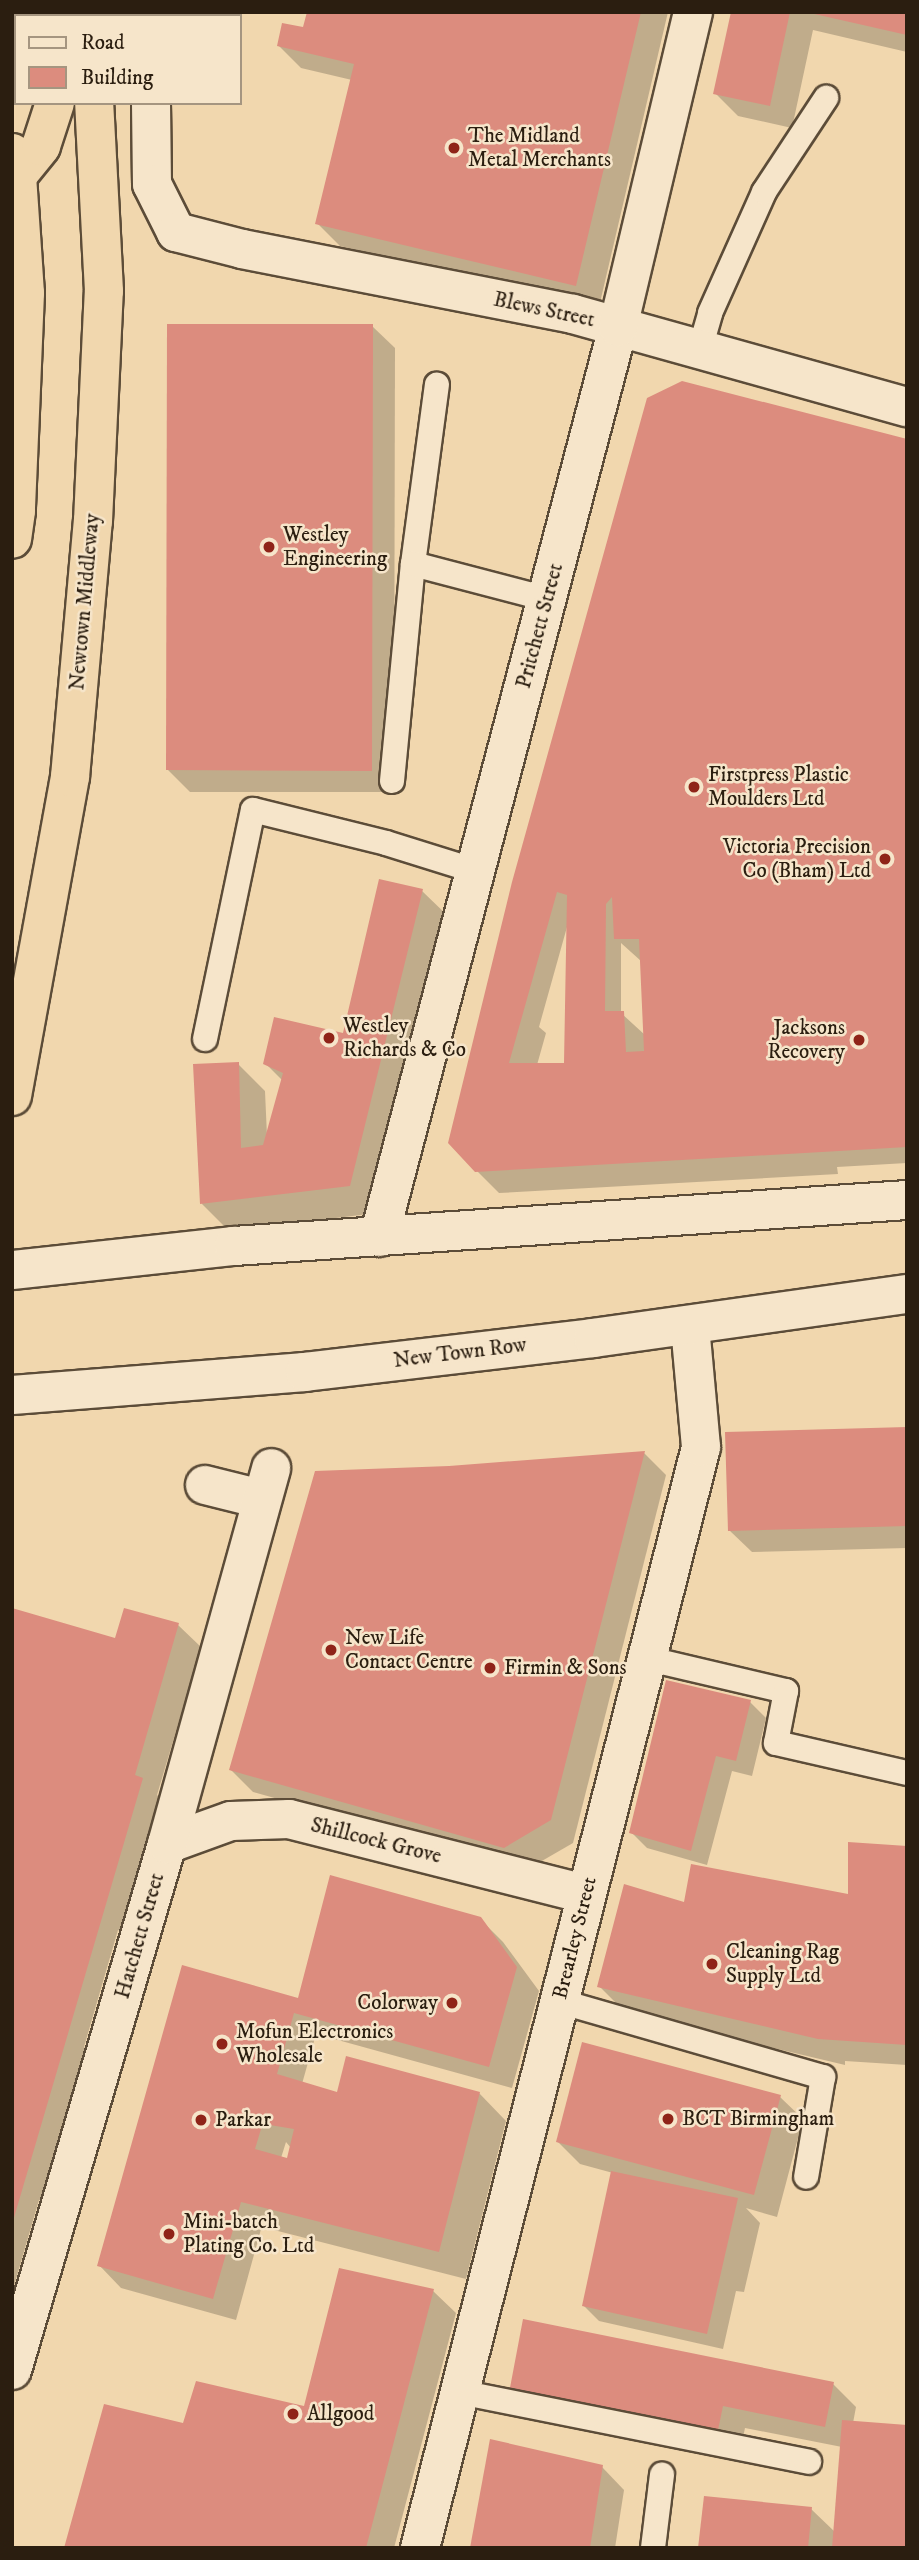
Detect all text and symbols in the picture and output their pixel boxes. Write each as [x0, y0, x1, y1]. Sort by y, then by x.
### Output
legend [14, 14, 242, 105]
text: Road [81, 30, 125, 56]
text: Building [81, 65, 153, 91]
place label: The Midland Metal Merchants [468, 123, 611, 173]
marker: The Midland Metal Merchants [446, 140, 462, 156]
street label: Blews Street [491, 287, 597, 333]
street label: Newtown Middleway [65, 513, 105, 691]
place label: Westley Engineering [283, 522, 387, 572]
marker: Westley Engineering [261, 539, 277, 555]
street label: Pritchett Street [511, 561, 569, 691]
place label: Firstpress Plastic Moulders Ltd [708, 762, 849, 812]
marker: Firstpress Plastic Moulders Ltd [686, 779, 702, 795]
place label: Victoria Precision Co (Bham) Ltd [723, 834, 871, 884]
marker: Victoria Precision Co (Bham) Ltd [877, 851, 893, 867]
place label: Westley Richards & Co [343, 1013, 466, 1063]
place label: Jacksons Recovery [768, 1015, 845, 1065]
marker: Westley Richards & Co [321, 1030, 337, 1046]
marker: Jacksons Recovery [851, 1032, 867, 1048]
street label: New Town Row [392, 1332, 528, 1374]
place label: New Life Contact Centre [345, 1625, 473, 1675]
marker: New Life Contact Centre [323, 1642, 339, 1658]
place label: Firmin & Sons [504, 1655, 627, 1681]
marker: Firmin & Sons [482, 1660, 498, 1676]
street label: Shillcock Grove [308, 1813, 444, 1869]
street label: Hatchett Street [110, 1870, 170, 2002]
street label: Brearley Street [548, 1874, 602, 2002]
place label: Cleaning Rag Supply Ltd [726, 1939, 839, 1989]
marker: Cleaning Rag Supply Ltd [704, 1956, 720, 1972]
place label: Colorway [357, 1990, 438, 2016]
marker: Colorway [444, 1995, 460, 2011]
place label: Mofun Electronics Wholesale [236, 2019, 393, 2069]
marker: Mofun Electronics Wholesale [214, 2036, 230, 2052]
place label: BCT Birmingham [682, 2106, 834, 2132]
place label: Parkar [215, 2107, 271, 2133]
marker: BCT Birmingham [660, 2111, 676, 2127]
marker: Parkar [193, 2112, 209, 2128]
place label: Mini-batch Plating Co. Ltd [183, 2209, 314, 2259]
marker: Mini-batch Plating Co. Ltd [161, 2226, 177, 2242]
place label: Allgood [307, 2401, 374, 2427]
marker: Allgood [285, 2406, 301, 2422]

